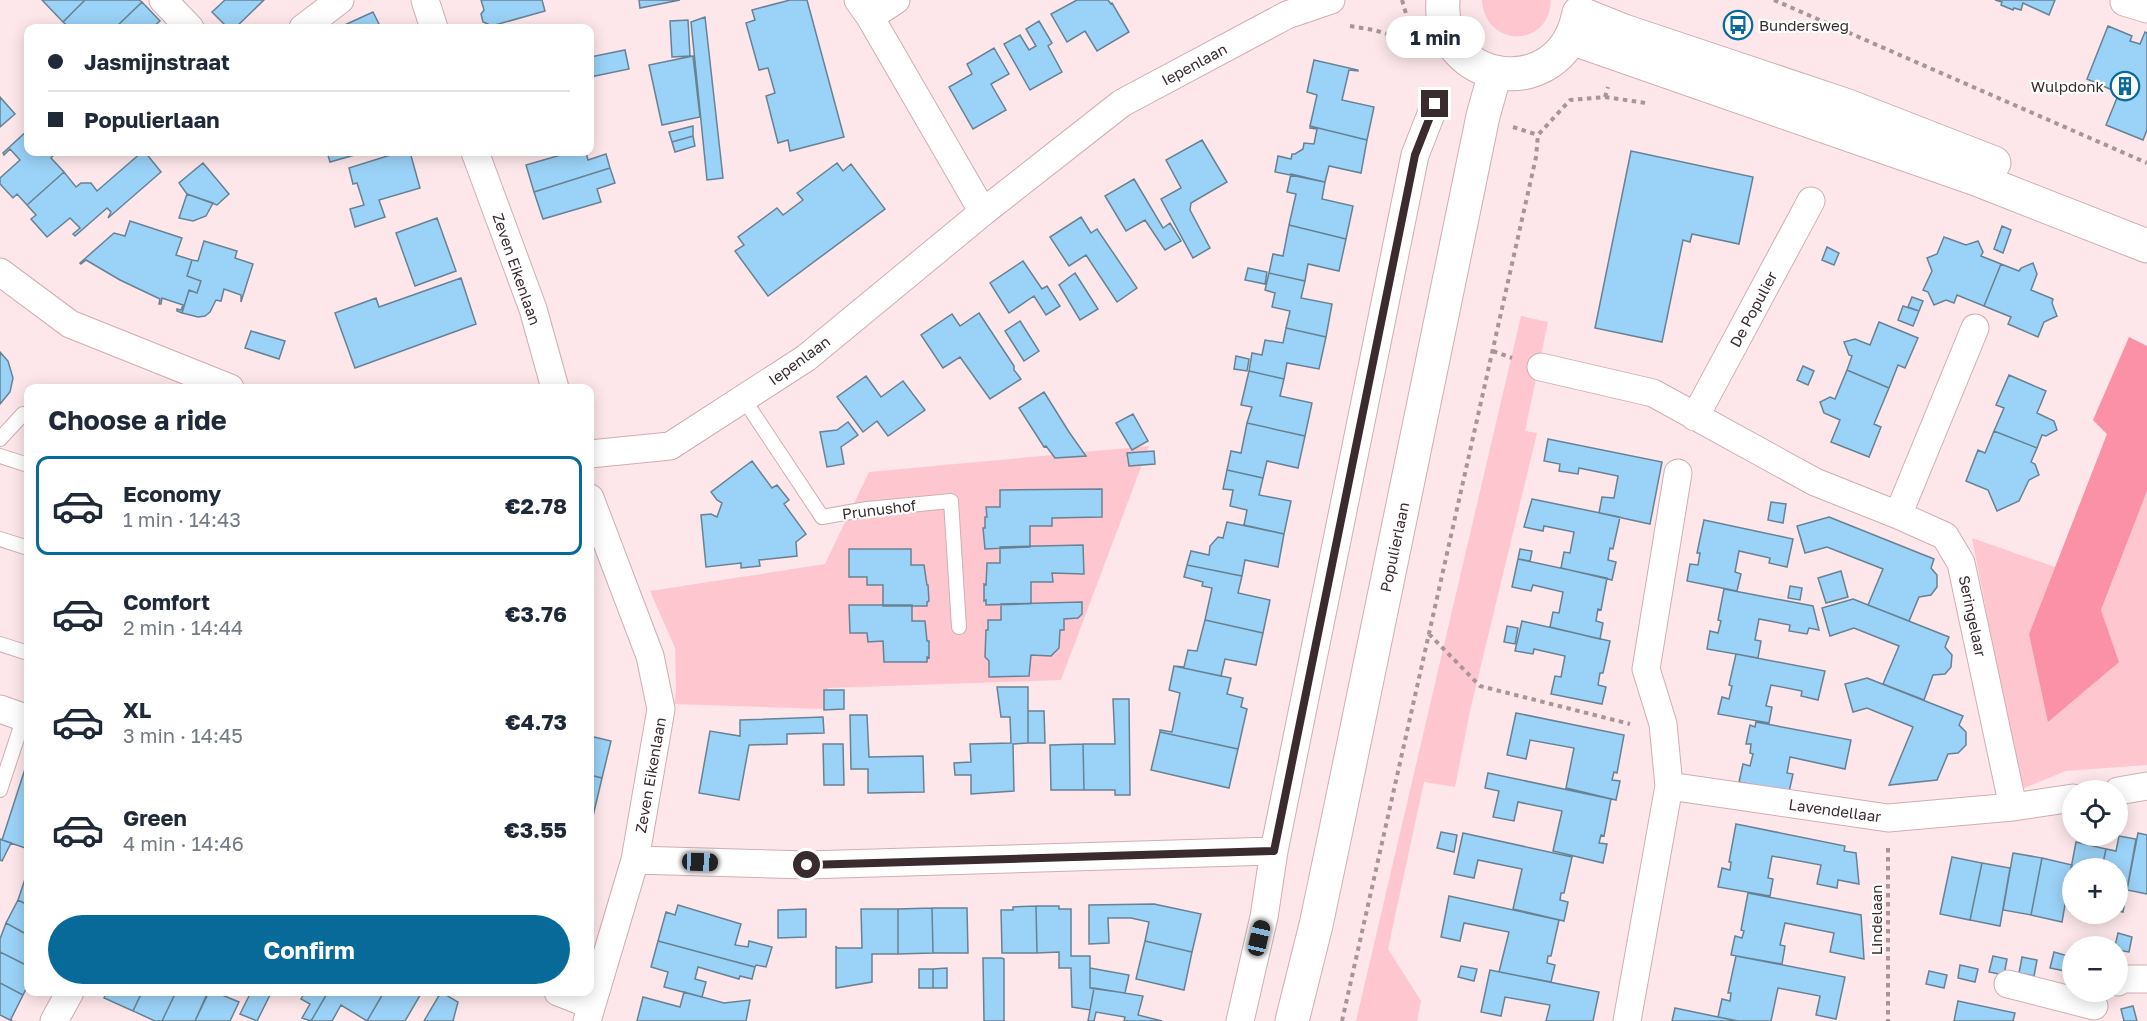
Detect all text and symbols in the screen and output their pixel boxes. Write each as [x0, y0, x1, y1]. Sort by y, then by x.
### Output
bus stop icon: Bundersweg [1722, 9, 1754, 41]
place label: Bundersweg [1759, 16, 1849, 34]
callout: 1 min [1386, 17, 1484, 59]
text: 1 min [1410, 25, 1461, 49]
street label: Iepenlaan [1158, 39, 1230, 89]
text: Jasmijnstraat [84, 48, 230, 75]
building icon: Wulpdonk [2109, 70, 2141, 102]
place label: Wulpdonk [2031, 77, 2105, 95]
route end [1421, 90, 1448, 117]
text: Populierlaan [84, 106, 220, 133]
street label: Zeven Eikenlaan [489, 211, 545, 327]
street label: De Populier [1726, 268, 1781, 350]
street label: Iepenlaan [765, 332, 833, 388]
text: Choose a ride [48, 404, 227, 436]
icon: car [51, 479, 105, 533]
text: Economy [123, 480, 221, 507]
text: €2.78 [505, 492, 567, 519]
street label: Prunushof [841, 495, 918, 522]
street label: Populierlaan [1376, 500, 1412, 594]
text: 1 min · 14:43 [123, 507, 241, 531]
street label: Seringelaar [1956, 574, 1990, 659]
icon: car [51, 587, 105, 641]
text: Comfort [123, 588, 210, 615]
text: €3.76 [505, 600, 567, 627]
text: 2 min · 14:44 [123, 615, 243, 639]
icon: car [51, 695, 105, 749]
text: XL [123, 696, 151, 723]
text: €4.73 [505, 708, 567, 735]
street label: Zeven Eikenlaan [631, 716, 669, 834]
text: 3 min · 14:45 [123, 723, 243, 747]
map controls [2062, 780, 2128, 1002]
button: locate [2062, 780, 2128, 846]
street label: Lavendellaar [1788, 795, 1883, 825]
icon: car [51, 803, 105, 857]
text: Green [123, 804, 187, 831]
text: €3.55 [504, 816, 567, 843]
text: 4 min · 14:46 [123, 831, 244, 855]
route start [793, 851, 820, 878]
car [682, 852, 718, 872]
button: + [2062, 858, 2128, 924]
street label: Lindelaan [1867, 885, 1885, 955]
button: Confirm [48, 915, 570, 984]
car [1246, 918, 1272, 958]
button: − [2062, 936, 2128, 1002]

